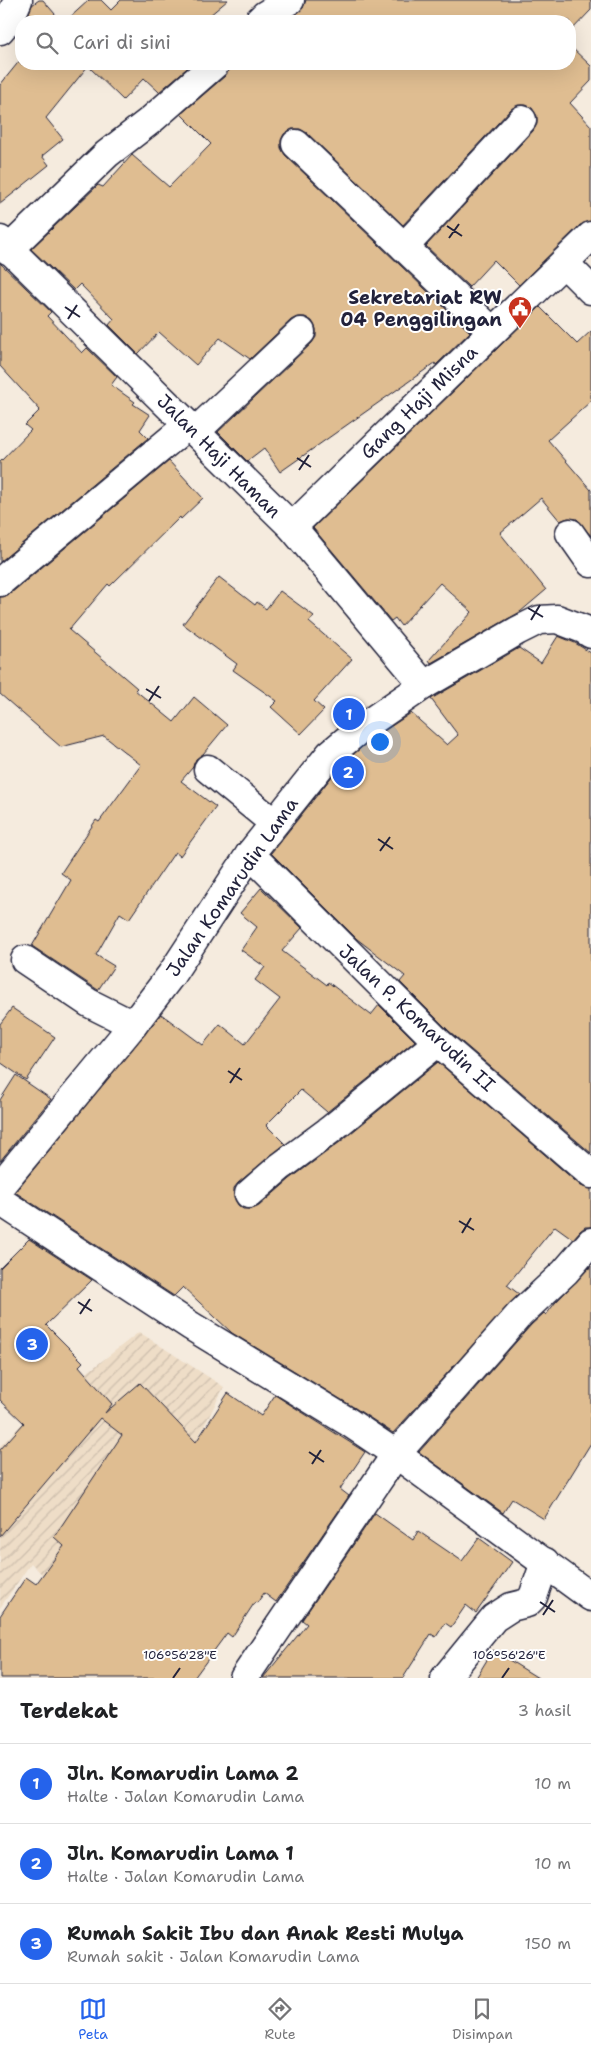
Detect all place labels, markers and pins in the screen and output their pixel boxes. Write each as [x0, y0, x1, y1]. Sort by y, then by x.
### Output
place label: Sekretariat RW 04 Penggilingan [340, 285, 502, 332]
public building icon: Sekretariat RW 04 Penggilingan [507, 295, 533, 329]
pin: 1 [333, 695, 365, 733]
pin: 2 [332, 753, 364, 791]
pin: 3 [16, 1325, 48, 1363]

